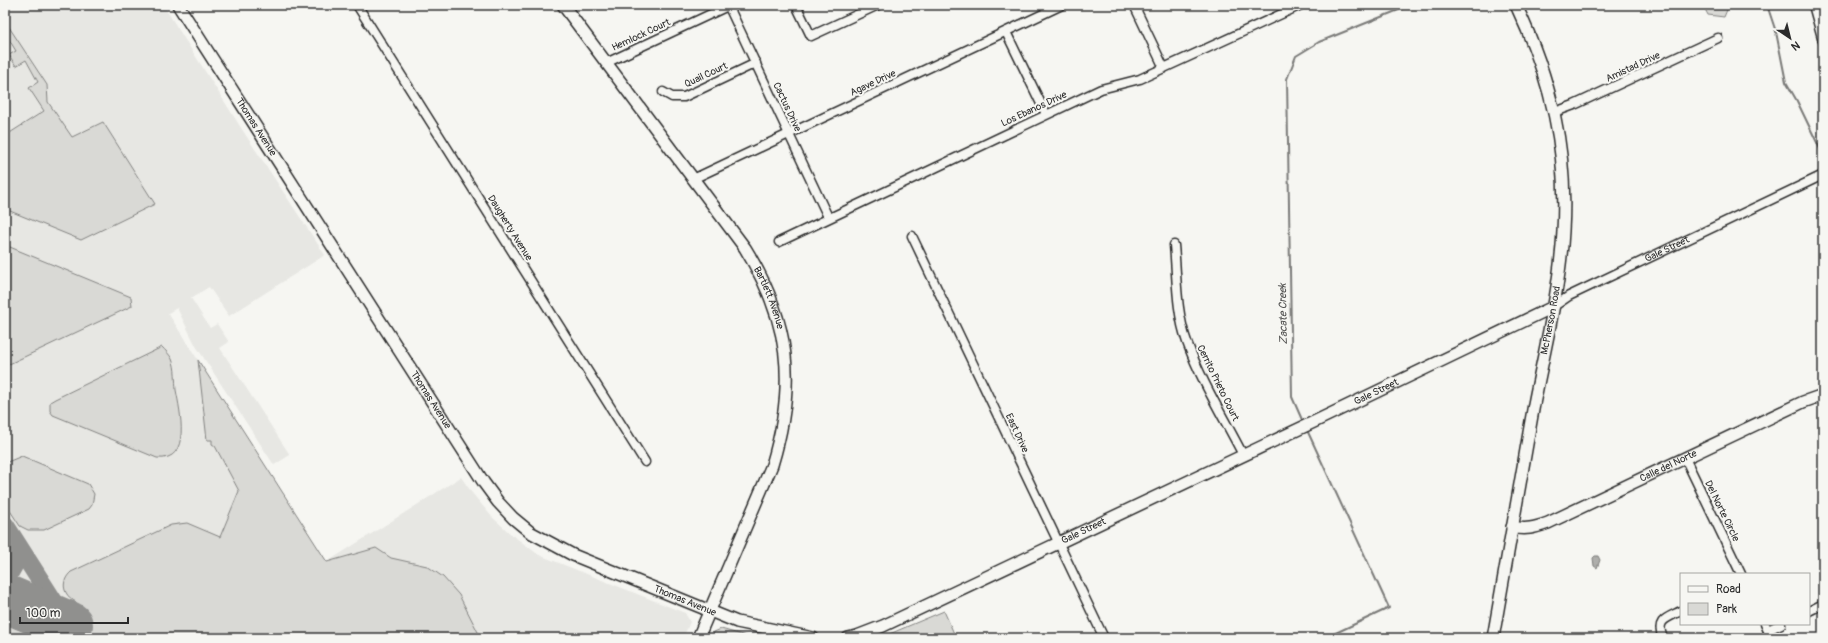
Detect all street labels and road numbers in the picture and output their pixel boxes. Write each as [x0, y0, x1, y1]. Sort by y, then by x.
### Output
street label: Hemlock Court [610, 16, 673, 54]
street label: Amistad Drive [1604, 49, 1662, 85]
street label: Quail Court [682, 59, 730, 90]
street label: Agave Drive [848, 67, 898, 99]
street label: Cactus Drive [770, 80, 804, 134]
street label: Los Ebanos Drive [999, 88, 1069, 130]
street label: Thomas Avenue [233, 96, 279, 158]
street label: Daugherty Avenue [485, 193, 535, 263]
street label: Gale Street [1643, 233, 1692, 265]
street label: Bartlett Avenue [751, 265, 786, 330]
street label: McPherson Road [1538, 285, 1563, 356]
street label: Cerrito Prieto Court [1194, 343, 1242, 424]
street label: Thomas Avenue [408, 369, 454, 431]
street label: Gale Street [1352, 376, 1401, 408]
street label: East Drive [1003, 411, 1031, 455]
street label: Calle del Norte [1638, 447, 1699, 485]
street label: Del Norte Circle [1702, 478, 1742, 544]
street label: Gale Street [1059, 515, 1109, 547]
street label: Thomas Avenue [652, 583, 718, 619]

